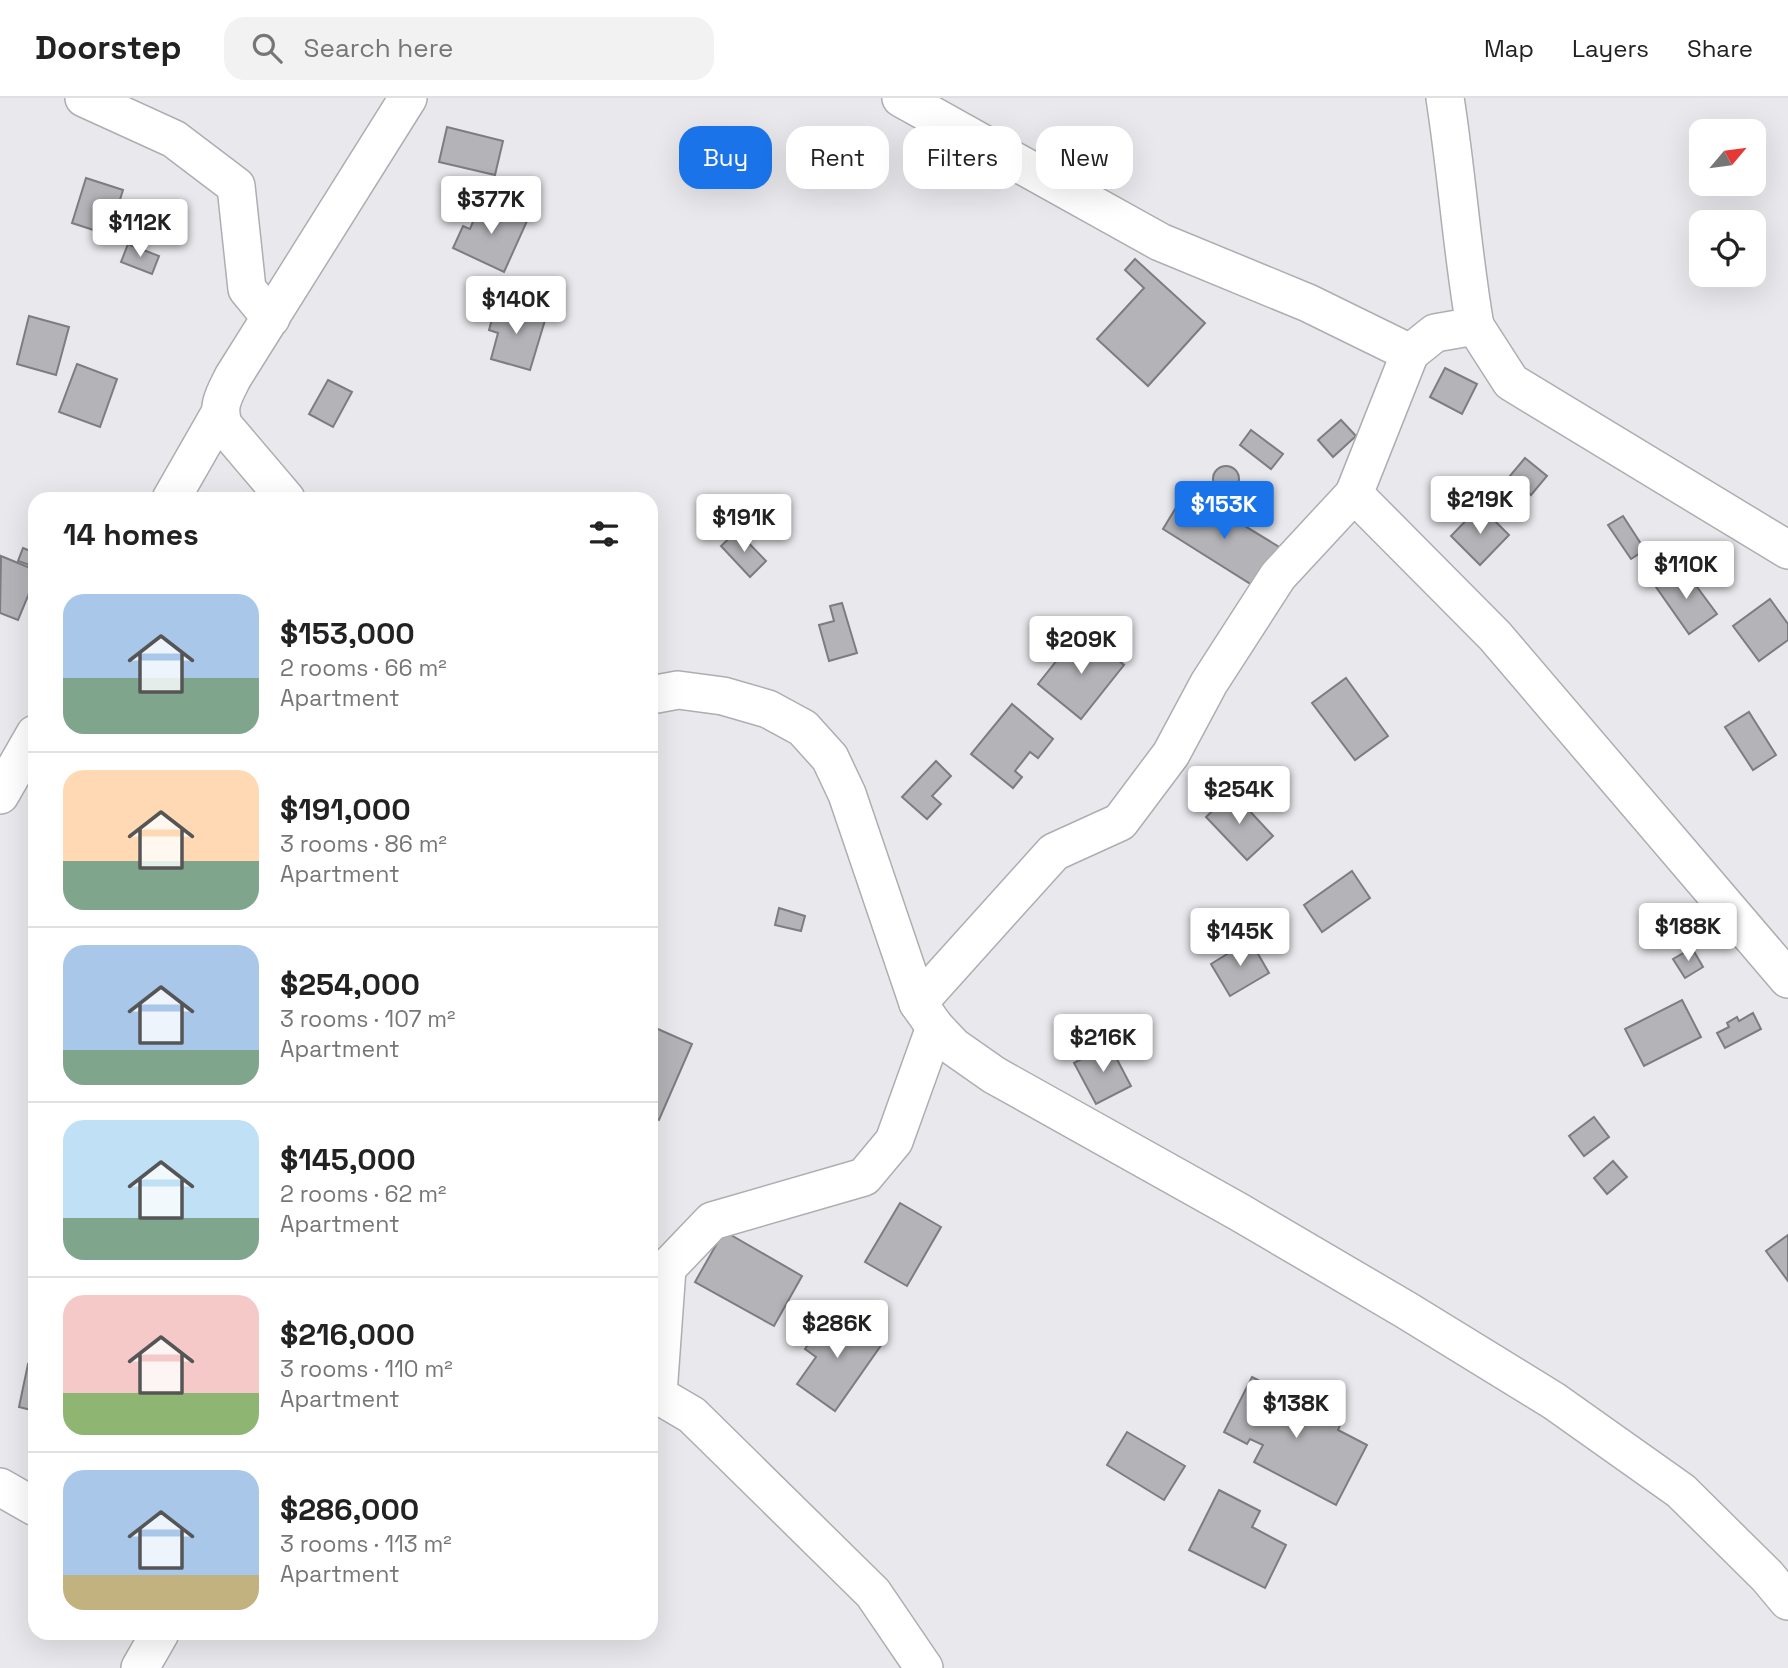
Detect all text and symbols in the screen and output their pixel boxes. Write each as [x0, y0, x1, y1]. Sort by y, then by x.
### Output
search box [224, 17, 714, 80]
text: Doorstep [35, 27, 182, 69]
icon: search [248, 29, 286, 67]
text: Search here [304, 31, 453, 65]
text: Map [1484, 33, 1534, 64]
text: Layers [1572, 33, 1649, 64]
text: Share [1687, 33, 1753, 64]
north arrow [1689, 119, 1766, 196]
map controls [1689, 119, 1766, 287]
chip: Buy [679, 126, 772, 189]
chip: Rent [786, 126, 889, 189]
chip: Filters [903, 126, 1022, 189]
chip: New [1036, 126, 1133, 189]
pin: $377K [442, 176, 540, 236]
text: $377K [457, 184, 525, 214]
pin: $112K [91, 200, 189, 259]
text: $112K [109, 207, 171, 237]
button: locate [1689, 210, 1766, 287]
pin: $140K [467, 276, 565, 336]
text: $140K [482, 284, 550, 314]
pin: $219K [1431, 476, 1529, 536]
pin: $153K [1175, 482, 1273, 541]
text: $219K [1447, 484, 1513, 514]
text: $153K [1191, 489, 1257, 519]
pin: $191K [695, 494, 793, 554]
text: $191K [712, 502, 776, 532]
text: 14 homes [63, 515, 199, 554]
icon: filters [585, 515, 623, 553]
pin: $110K [1637, 542, 1735, 601]
text: $110K [1654, 549, 1718, 579]
text: $153,000 [280, 614, 415, 653]
pin: $209K [1032, 616, 1130, 676]
icon: home [119, 622, 203, 706]
text: $209K [1045, 624, 1117, 654]
text: 2 rooms · 66 m² [280, 653, 447, 683]
text: Apartment [280, 683, 400, 713]
pin: $254K [1190, 766, 1288, 826]
text: $254K [1204, 774, 1274, 804]
text: $191,000 [280, 790, 411, 829]
icon: home [119, 798, 203, 882]
text: 3 rooms · 86 m² [280, 829, 447, 859]
text: Apartment [280, 859, 400, 889]
pin: $188K [1639, 904, 1737, 963]
pin: $145K [1191, 908, 1289, 968]
text: $188K [1655, 911, 1721, 941]
text: $145K [1206, 916, 1274, 946]
text: $254,000 [280, 965, 420, 1004]
icon: home [119, 973, 203, 1057]
text: 3 rooms · 107 m² [280, 1004, 456, 1034]
pin: $216K [1054, 1014, 1152, 1074]
text: $216K [1070, 1022, 1136, 1052]
text: Apartment [280, 1034, 400, 1064]
text: $145,000 [280, 1140, 416, 1179]
icon: home [119, 1148, 203, 1232]
text: 2 rooms · 62 m² [280, 1179, 446, 1209]
text: Apartment [280, 1209, 400, 1239]
pin: $286K [788, 1300, 886, 1360]
text: $286K [802, 1308, 872, 1338]
text: $216,000 [280, 1315, 415, 1354]
icon: home [119, 1323, 203, 1407]
text: 3 rooms · 110 m² [280, 1354, 453, 1384]
pin: $138K [1247, 1380, 1345, 1440]
text: Apartment [280, 1384, 400, 1414]
text: $138K [1263, 1388, 1329, 1418]
text: $286,000 [280, 1490, 419, 1529]
icon: home [119, 1498, 203, 1582]
text: 3 rooms · 113 m² [280, 1529, 452, 1559]
text: Apartment [280, 1559, 400, 1589]

